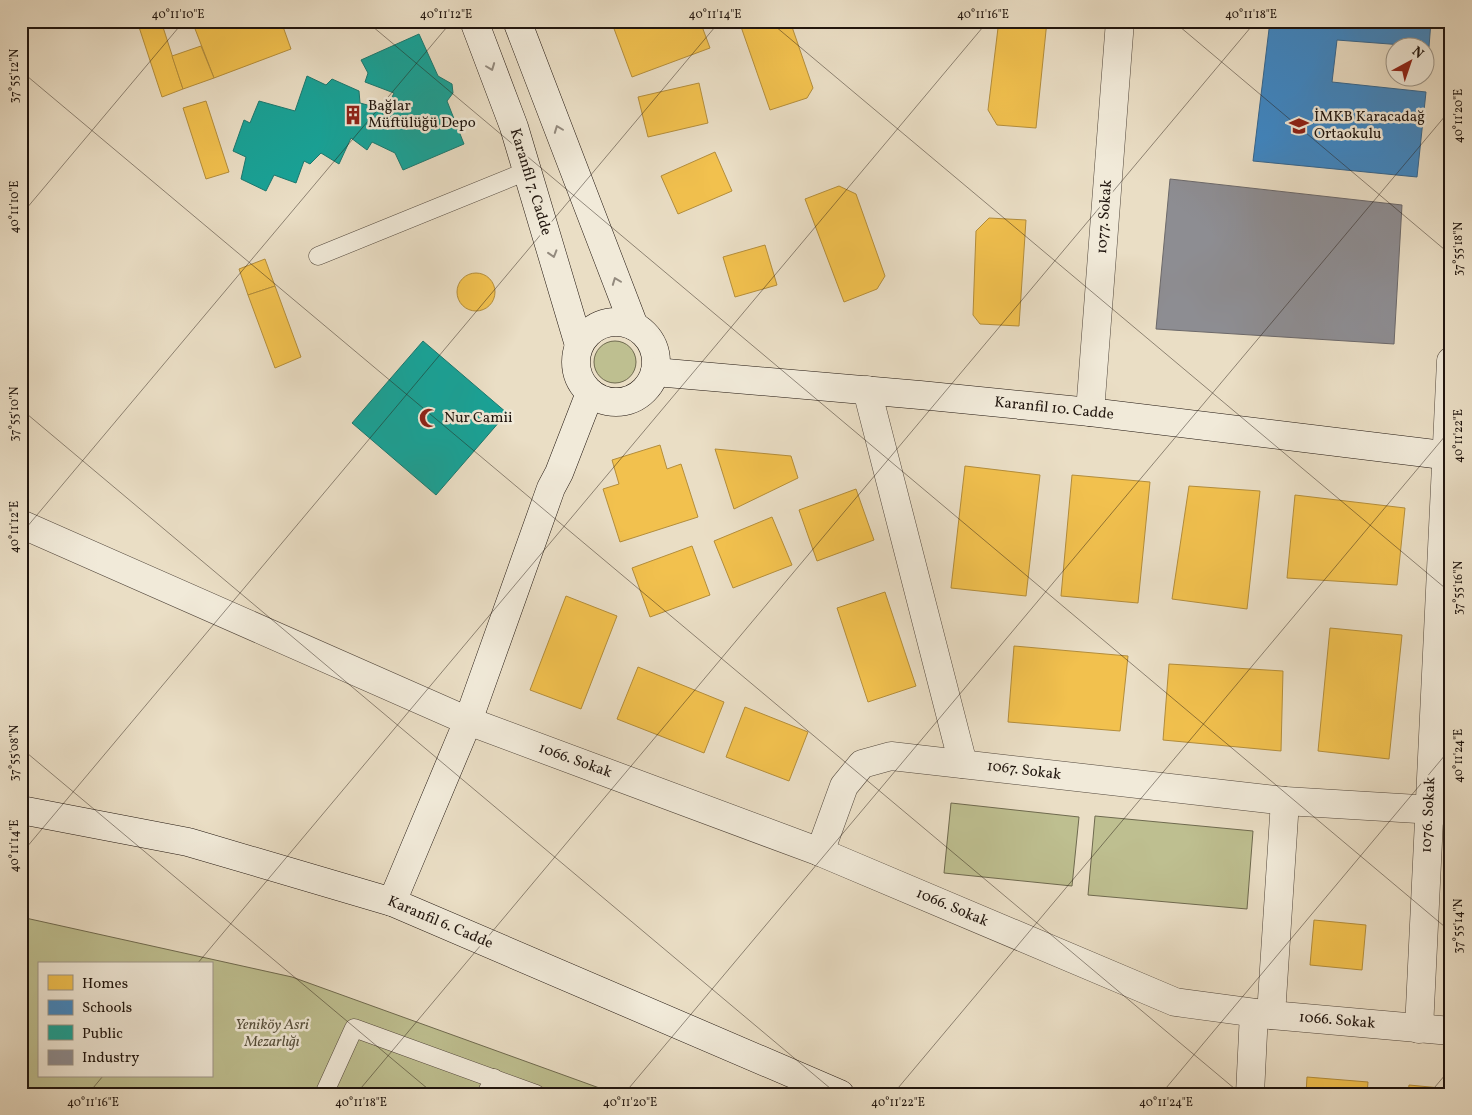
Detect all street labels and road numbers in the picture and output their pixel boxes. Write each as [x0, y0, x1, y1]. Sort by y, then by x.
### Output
street label: Karanfil 7. Cadde [504, 126, 556, 238]
street label: 1077. Sokak [1092, 179, 1118, 255]
street label: Karanfil 10. Cadde [993, 392, 1115, 426]
street label: 1066. Sokak [535, 738, 615, 784]
street label: 1067. Sokak [986, 756, 1062, 786]
street label: 1076. Sokak [1417, 776, 1441, 854]
street label: 1066. Sokak [913, 883, 991, 933]
street label: Karanfil 6. Cadde [384, 891, 496, 955]
street label: 1066. Sokak [1298, 1007, 1376, 1035]

